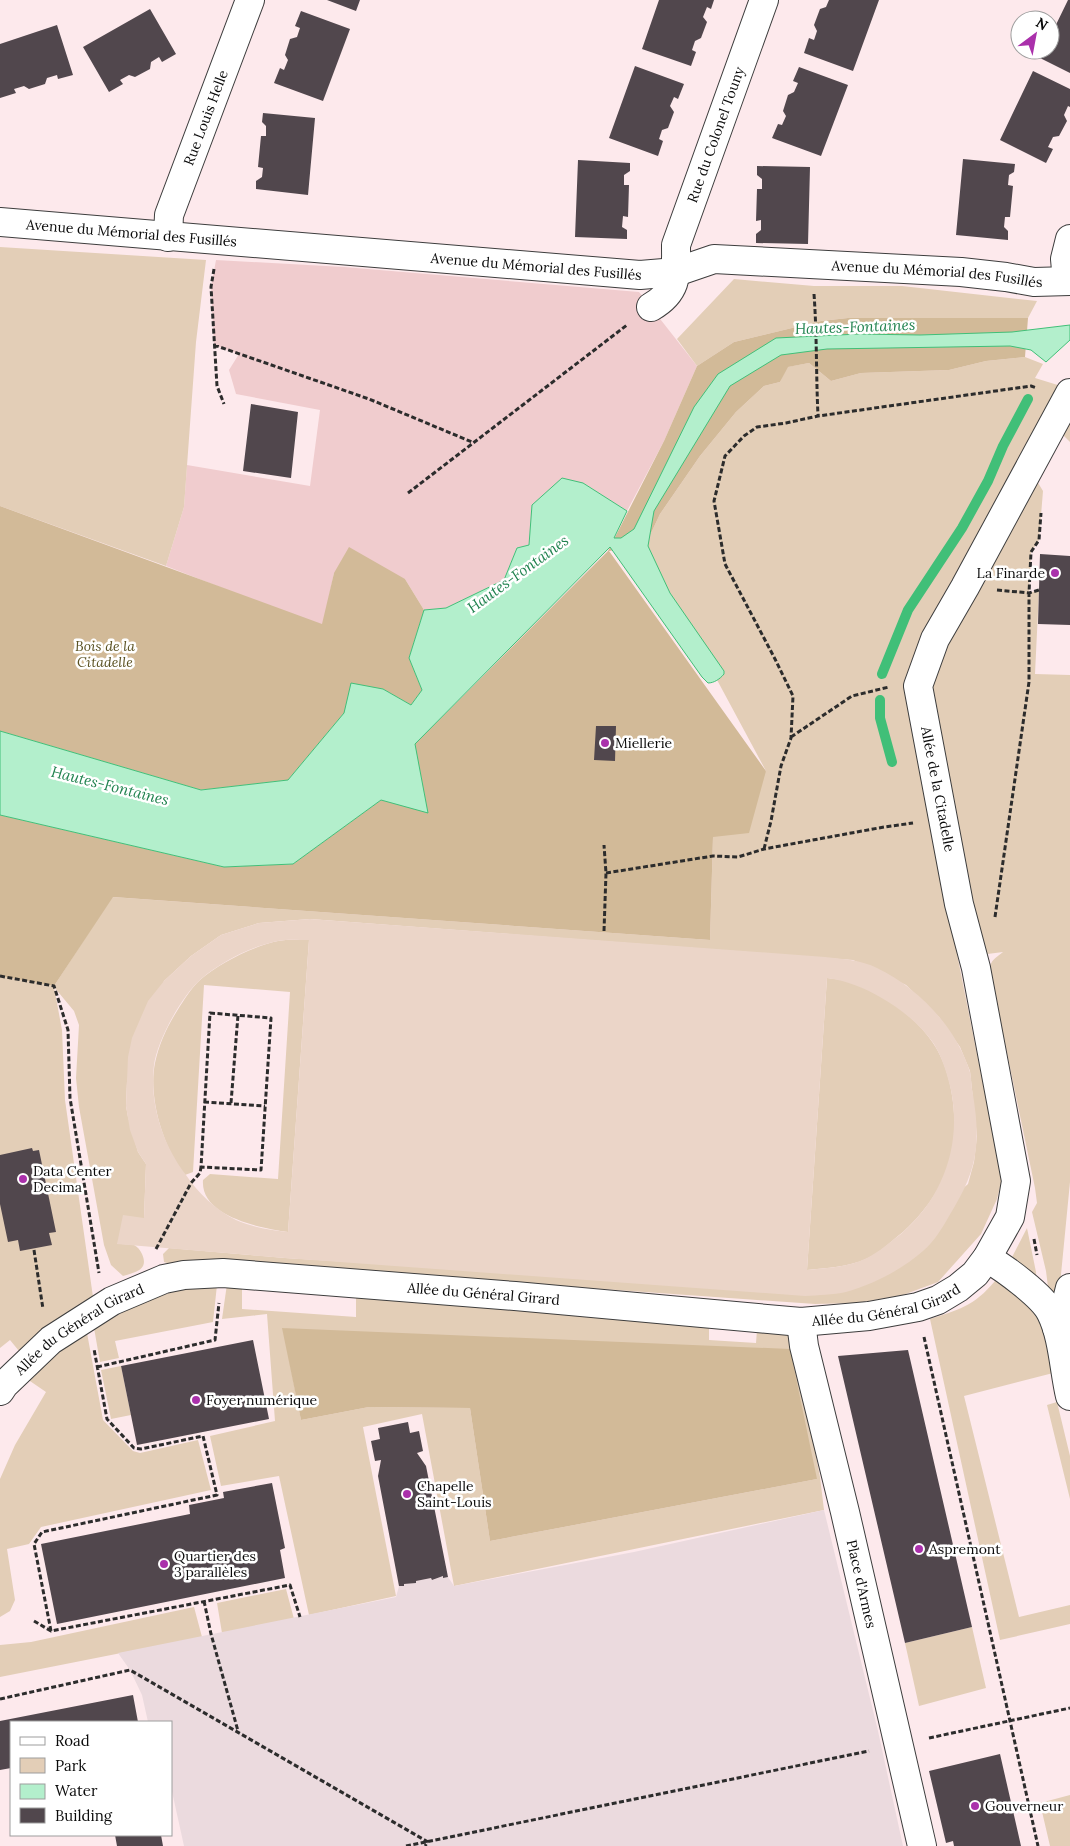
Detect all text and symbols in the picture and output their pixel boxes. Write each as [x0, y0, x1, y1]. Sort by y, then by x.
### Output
north arrow [1010, 10, 1060, 60]
text: N [1033, 13, 1051, 35]
street label: Rue du Colonel Touny [683, 64, 749, 205]
street label: Rue Louis Helle [179, 67, 232, 168]
street label: Avenue du Mémorial des Fusillés [24, 215, 238, 251]
street label: Avenue du Mémorial des Fusillés [429, 249, 642, 284]
street label: Avenue du Mémorial des Fusillés [830, 256, 1043, 291]
water label: Hautes-Fontaines [794, 315, 916, 338]
water label: Hautes-Fontaines [463, 530, 572, 617]
place label: La Finarde [977, 564, 1045, 582]
marker: La Finarde [1049, 567, 1061, 579]
park label: Bois de la Citadelle [75, 637, 135, 671]
street label: Allée de la Citadelle [917, 724, 959, 854]
place label: Miellerie [615, 734, 673, 752]
marker: Miellerie [599, 737, 611, 749]
water label: Hautes-Fontaines [49, 762, 171, 809]
place label: Data Center Decima [33, 1162, 112, 1196]
marker: Data Center Decima [17, 1173, 29, 1185]
street label: Allée du Général Girard [406, 1278, 561, 1309]
street label: Allée du Général Girard [10, 1280, 147, 1379]
street label: Allée du Général Girard [810, 1280, 964, 1330]
place label: Foyer numérique [206, 1391, 318, 1409]
marker: Foyer numérique [190, 1394, 202, 1406]
place label: Chapelle Saint-Louis [417, 1477, 492, 1511]
marker: Chapelle Saint-Louis [401, 1488, 413, 1500]
street label: Place d'Armes [843, 1538, 880, 1630]
place label: Aspremont [928, 1540, 1001, 1558]
marker: Aspremont [913, 1543, 925, 1555]
place label: Quartier des 3 parallèles [174, 1547, 256, 1581]
marker: Quartier des 3 parallèles [158, 1558, 170, 1570]
legend [10, 1721, 172, 1836]
text: Road [55, 1731, 90, 1750]
text: Park [55, 1756, 86, 1775]
text: Water [55, 1781, 98, 1800]
place label: Gouverneur [985, 1797, 1063, 1815]
marker: Gouverneur [969, 1800, 981, 1812]
text: Building [55, 1806, 113, 1825]

